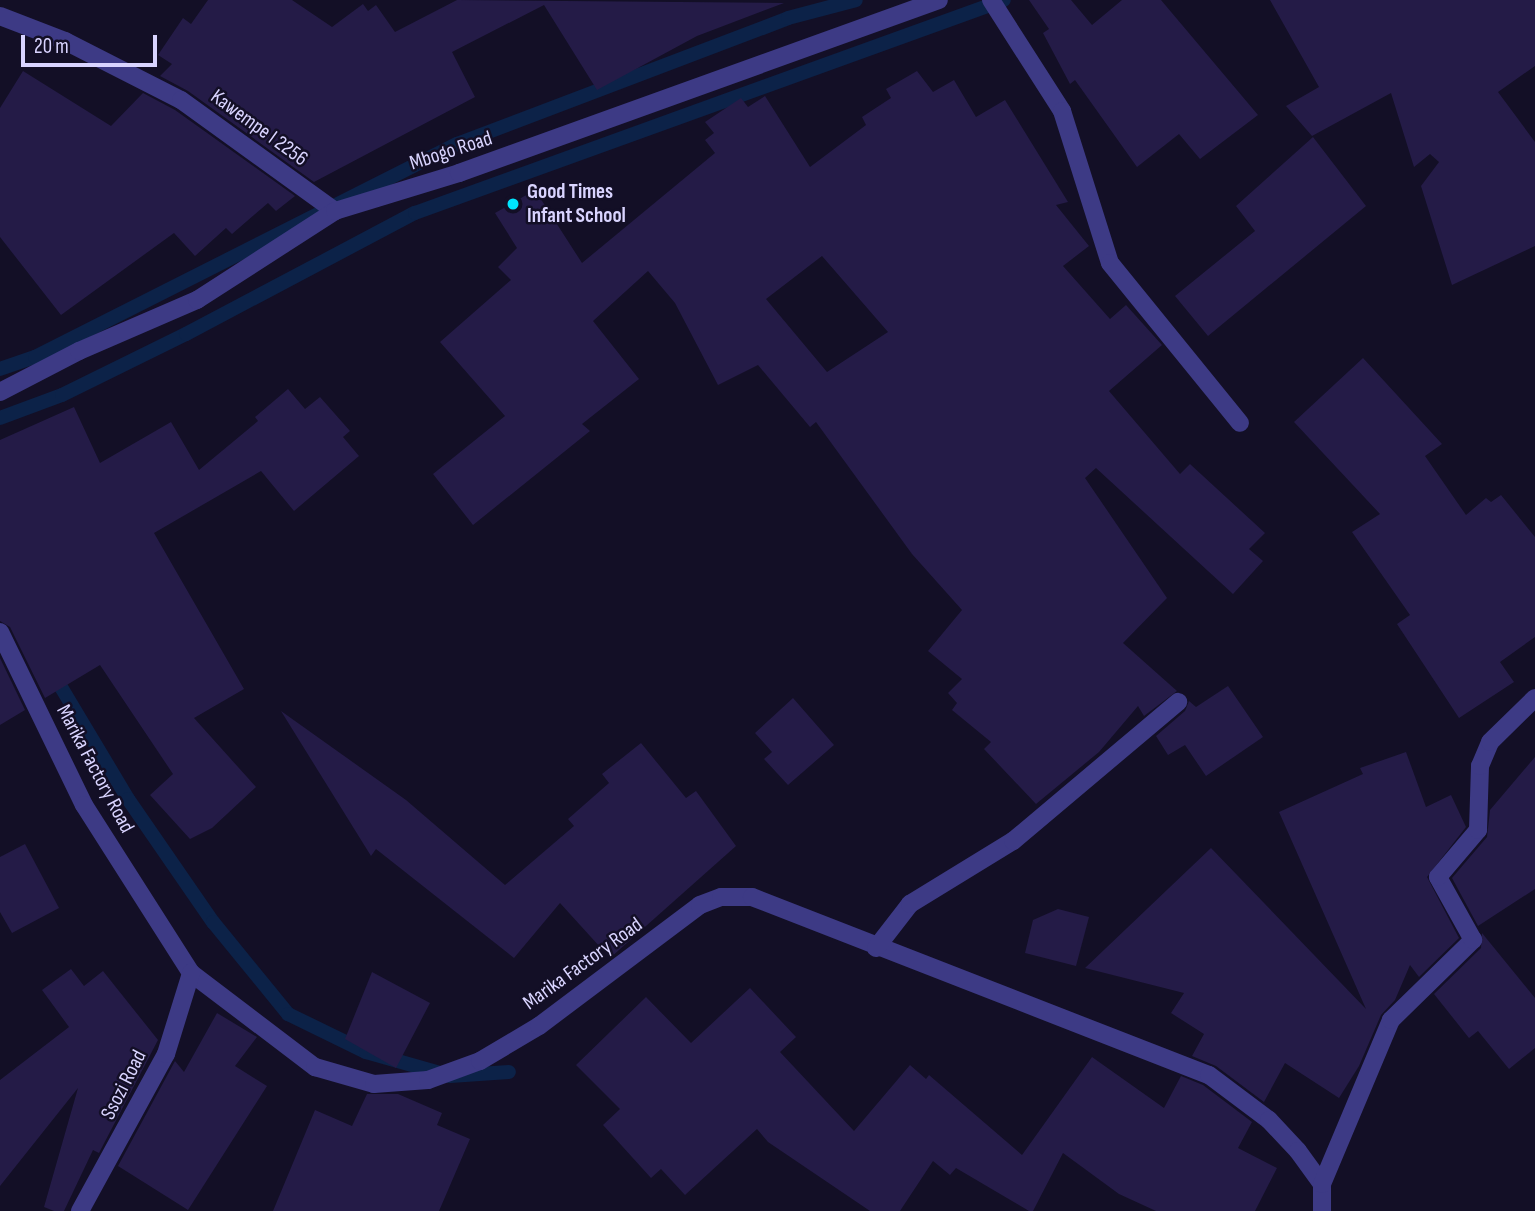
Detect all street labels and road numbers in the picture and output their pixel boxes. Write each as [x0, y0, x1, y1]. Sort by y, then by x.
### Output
street label: Kawempe I 2256 [205, 84, 313, 172]
street label: Mbogo Road [407, 126, 495, 176]
street label: Marika Factory Road [51, 701, 139, 837]
street label: Marika Factory Road [518, 912, 648, 1016]
street label: Ssozi Road [96, 1046, 152, 1124]

